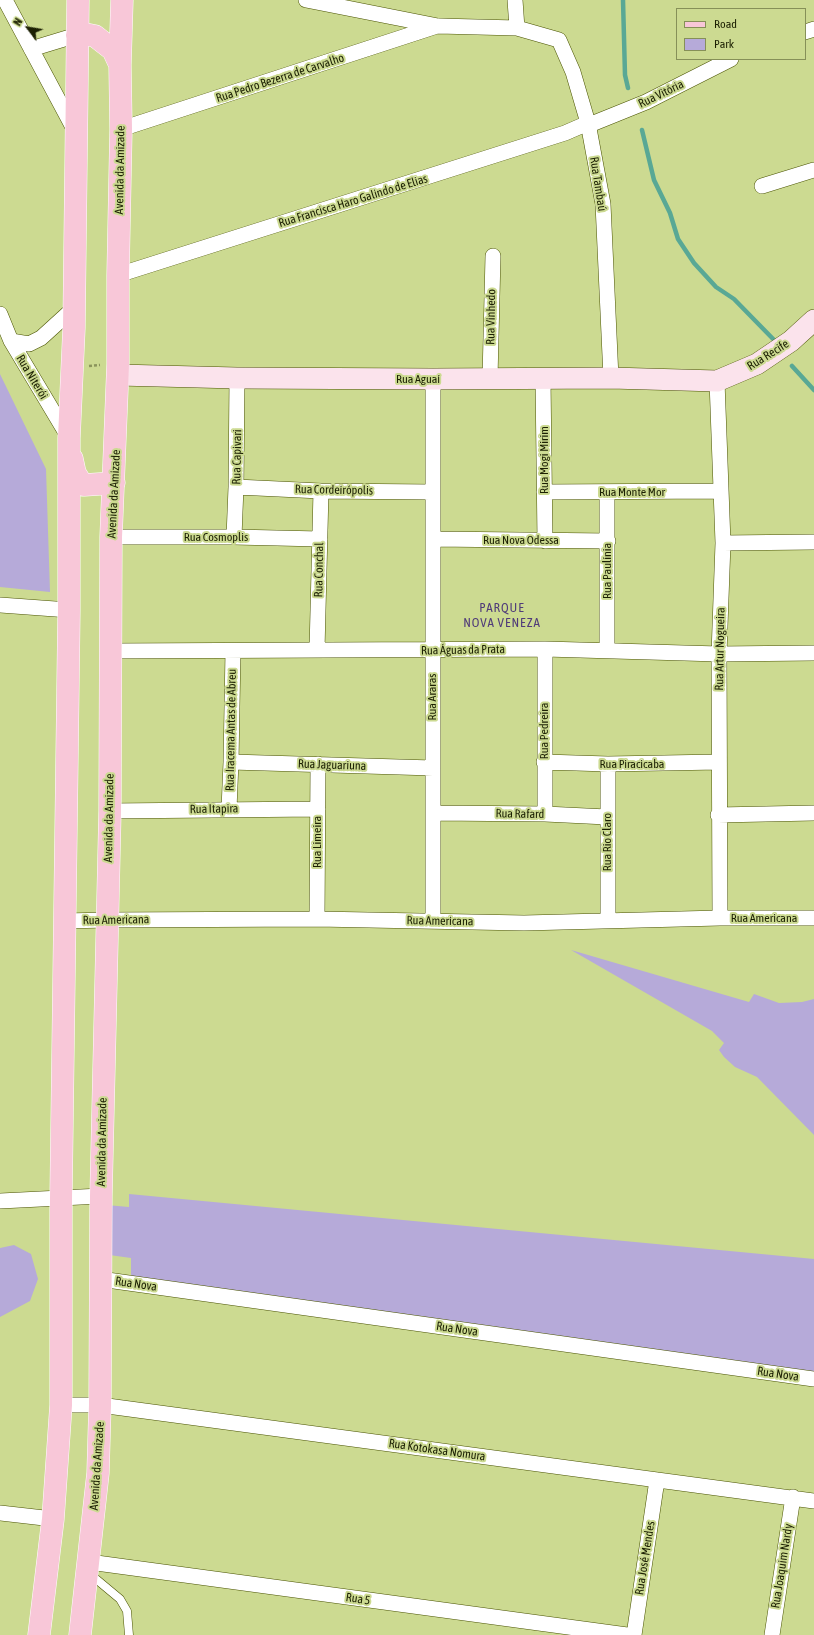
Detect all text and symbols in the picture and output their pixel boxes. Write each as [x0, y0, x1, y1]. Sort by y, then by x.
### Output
north arrow [8, 8, 48, 48]
legend [676, 8, 806, 60]
text: N [11, 16, 25, 28]
text: Road [714, 17, 737, 31]
text: Park [714, 37, 734, 51]
street label: Rua Pedro Bezerra de Carvalho [214, 50, 346, 106]
street label: Rua Vitória [636, 77, 686, 111]
street label: Avenida da Amizade [112, 125, 128, 215]
street label: Rua Tambaú [587, 156, 609, 212]
street label: Rua Francisca Haro Galindo de Elias [277, 171, 429, 231]
street label: Rua Vinhedo [483, 289, 499, 345]
street label: Rua Recife [745, 337, 791, 373]
street label: Rua Niterói [13, 352, 51, 402]
street label: Rua Aguaí [396, 372, 440, 386]
street label: Rua Mogi Mirim [537, 426, 551, 494]
street label: Rua Capivari [229, 429, 245, 485]
street label: Avenida da Amizade [104, 449, 124, 539]
street label: Rua Cordeirópolis [295, 482, 373, 498]
street label: Rua Monte Mor [599, 485, 665, 499]
street label: Rua Cosmoplis [184, 530, 248, 544]
street label: Rua Nova Odessa [483, 533, 559, 547]
street label: Rua Conchal [311, 542, 327, 598]
street label: Rua Paulínia [600, 543, 614, 599]
district label: PARQUE NOVA VENEZA [463, 600, 541, 631]
street label: Rua Artur Nogueira [712, 607, 728, 691]
street label: Rua Águas da Prata [421, 642, 505, 658]
street label: Rua Iracema Antas de Abreu [223, 669, 239, 791]
street label: Rua Araras [425, 674, 439, 720]
street label: Rua Pedreira [537, 703, 551, 759]
street label: Rua Jaguariuna [298, 757, 366, 773]
street label: Rua Piracicaba [600, 757, 664, 771]
street label: Avenida da Amizade [101, 773, 117, 863]
street label: Rua Itapira [190, 801, 238, 817]
street label: Rua Rafard [496, 806, 544, 822]
street label: Rua Rio Claro [600, 813, 614, 871]
street label: Rua Limeira [310, 816, 324, 868]
street label: Rua Americana [731, 911, 797, 925]
street label: Rua Americana [83, 912, 149, 928]
street label: Rua Americana [407, 913, 473, 929]
street label: Avenida da Amizade [94, 1097, 110, 1187]
street label: Rua Nova [114, 1274, 158, 1294]
street label: Rua Nova [435, 1319, 479, 1339]
street label: Rua Nova [756, 1364, 800, 1384]
street label: Avenida da Amizade [87, 1421, 107, 1511]
street label: Rua Kotokasa Nomura [388, 1436, 486, 1464]
street label: Rua José Mendes [632, 1520, 658, 1596]
street label: Rua Joaquim Nardy [768, 1523, 796, 1609]
street label: Rua 5 [345, 1590, 371, 1608]

